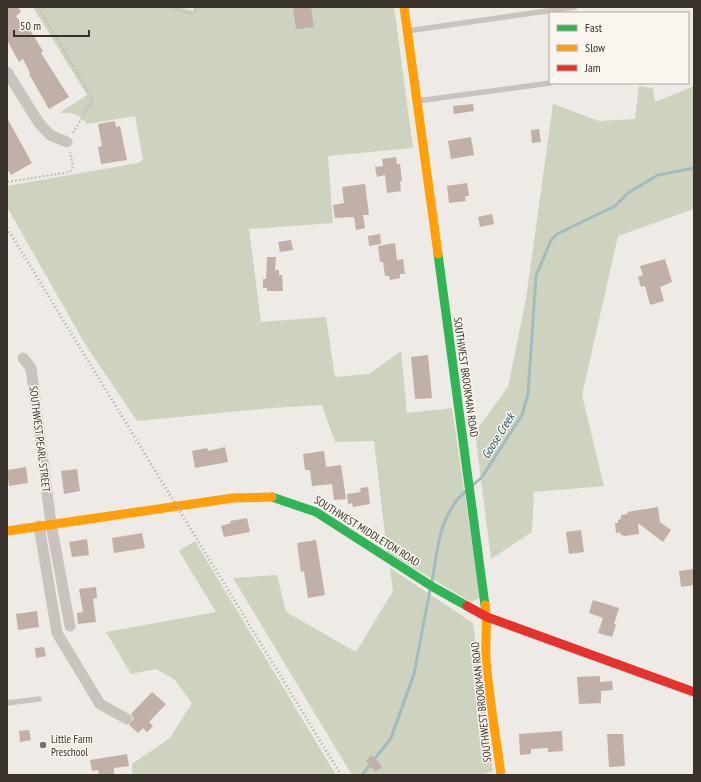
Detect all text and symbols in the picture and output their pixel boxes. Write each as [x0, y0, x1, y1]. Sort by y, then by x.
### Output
scale bar [14, 12, 89, 38]
legend [549, 12, 689, 84]
text: 50 m [20, 18, 41, 33]
text: Fast [585, 20, 603, 35]
text: Slow [585, 40, 606, 55]
text: Jam [584, 60, 601, 75]
street label: SOUTHWEST BROOKMAN ROAD [451, 316, 481, 438]
street label: SOUTHWEST PEARL STREET [27, 385, 53, 493]
water label: Goose Creek [478, 409, 518, 461]
street label: SOUTHWEST MIDDLETON ROAD [312, 493, 423, 569]
street label: SOUTHWEST BROOKMAN ROAD [468, 641, 494, 763]
place label: Little Farm Preschool [51, 732, 93, 759]
marker: Little Farm Preschool [38, 740, 48, 750]

